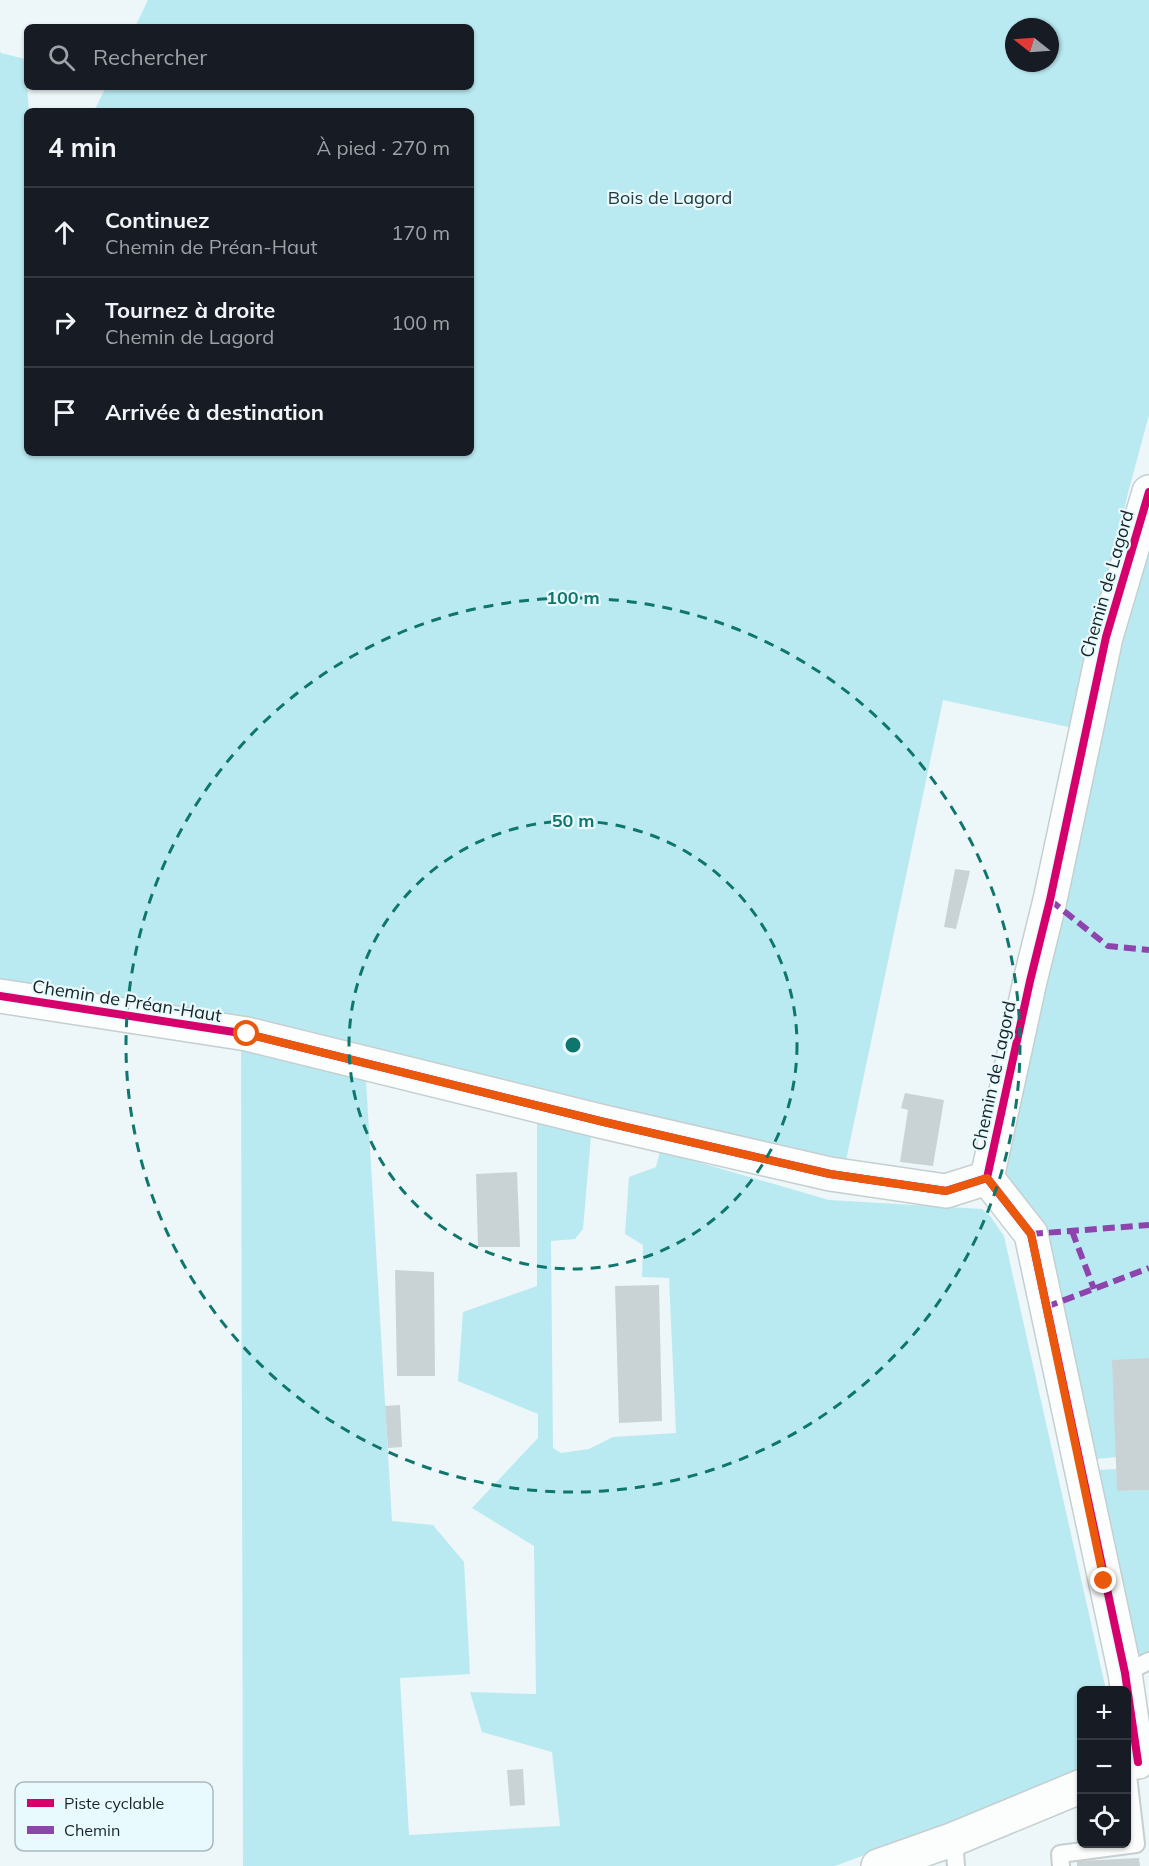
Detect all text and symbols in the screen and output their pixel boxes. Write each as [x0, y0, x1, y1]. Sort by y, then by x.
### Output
north arrow [1005, 18, 1059, 72]
search box [24, 24, 474, 90]
icon: search [45, 41, 78, 74]
text: Rechercher [93, 43, 207, 71]
text: 4 min [48, 131, 117, 164]
text: À pied · 270 m [317, 135, 450, 160]
park label: Bois de Lagord [608, 186, 732, 209]
text: Continuez [105, 206, 210, 234]
icon: ahead [48, 216, 81, 249]
text: 170 m [391, 220, 450, 245]
text: Chemin de Préan-Haut [105, 234, 318, 259]
text: Tournez à droite [105, 296, 275, 324]
icon: right [48, 306, 81, 339]
text: 100 m [391, 310, 450, 335]
text: Chemin de Lagord [105, 324, 274, 349]
icon: arrive [48, 396, 81, 429]
text: Arrivée à destination [105, 398, 324, 426]
street label: Chemin de Lagord [1074, 508, 1139, 660]
text: 100 m [546, 586, 600, 609]
text: 50 m [552, 809, 594, 832]
street label: Chemin de Préan-Haut [31, 974, 223, 1027]
street label: Chemin de Lagord [966, 999, 1021, 1153]
route start [233, 1020, 259, 1046]
centre of rings [563, 1035, 583, 1055]
route end [1090, 1567, 1116, 1593]
map controls [1077, 1686, 1131, 1848]
button: + [1077, 1686, 1131, 1740]
button: − [1077, 1740, 1131, 1794]
legend [15, 1782, 213, 1851]
text: Piste cyclable [64, 1793, 164, 1813]
button: locate [1077, 1794, 1131, 1848]
text: Chemin [64, 1820, 120, 1840]

